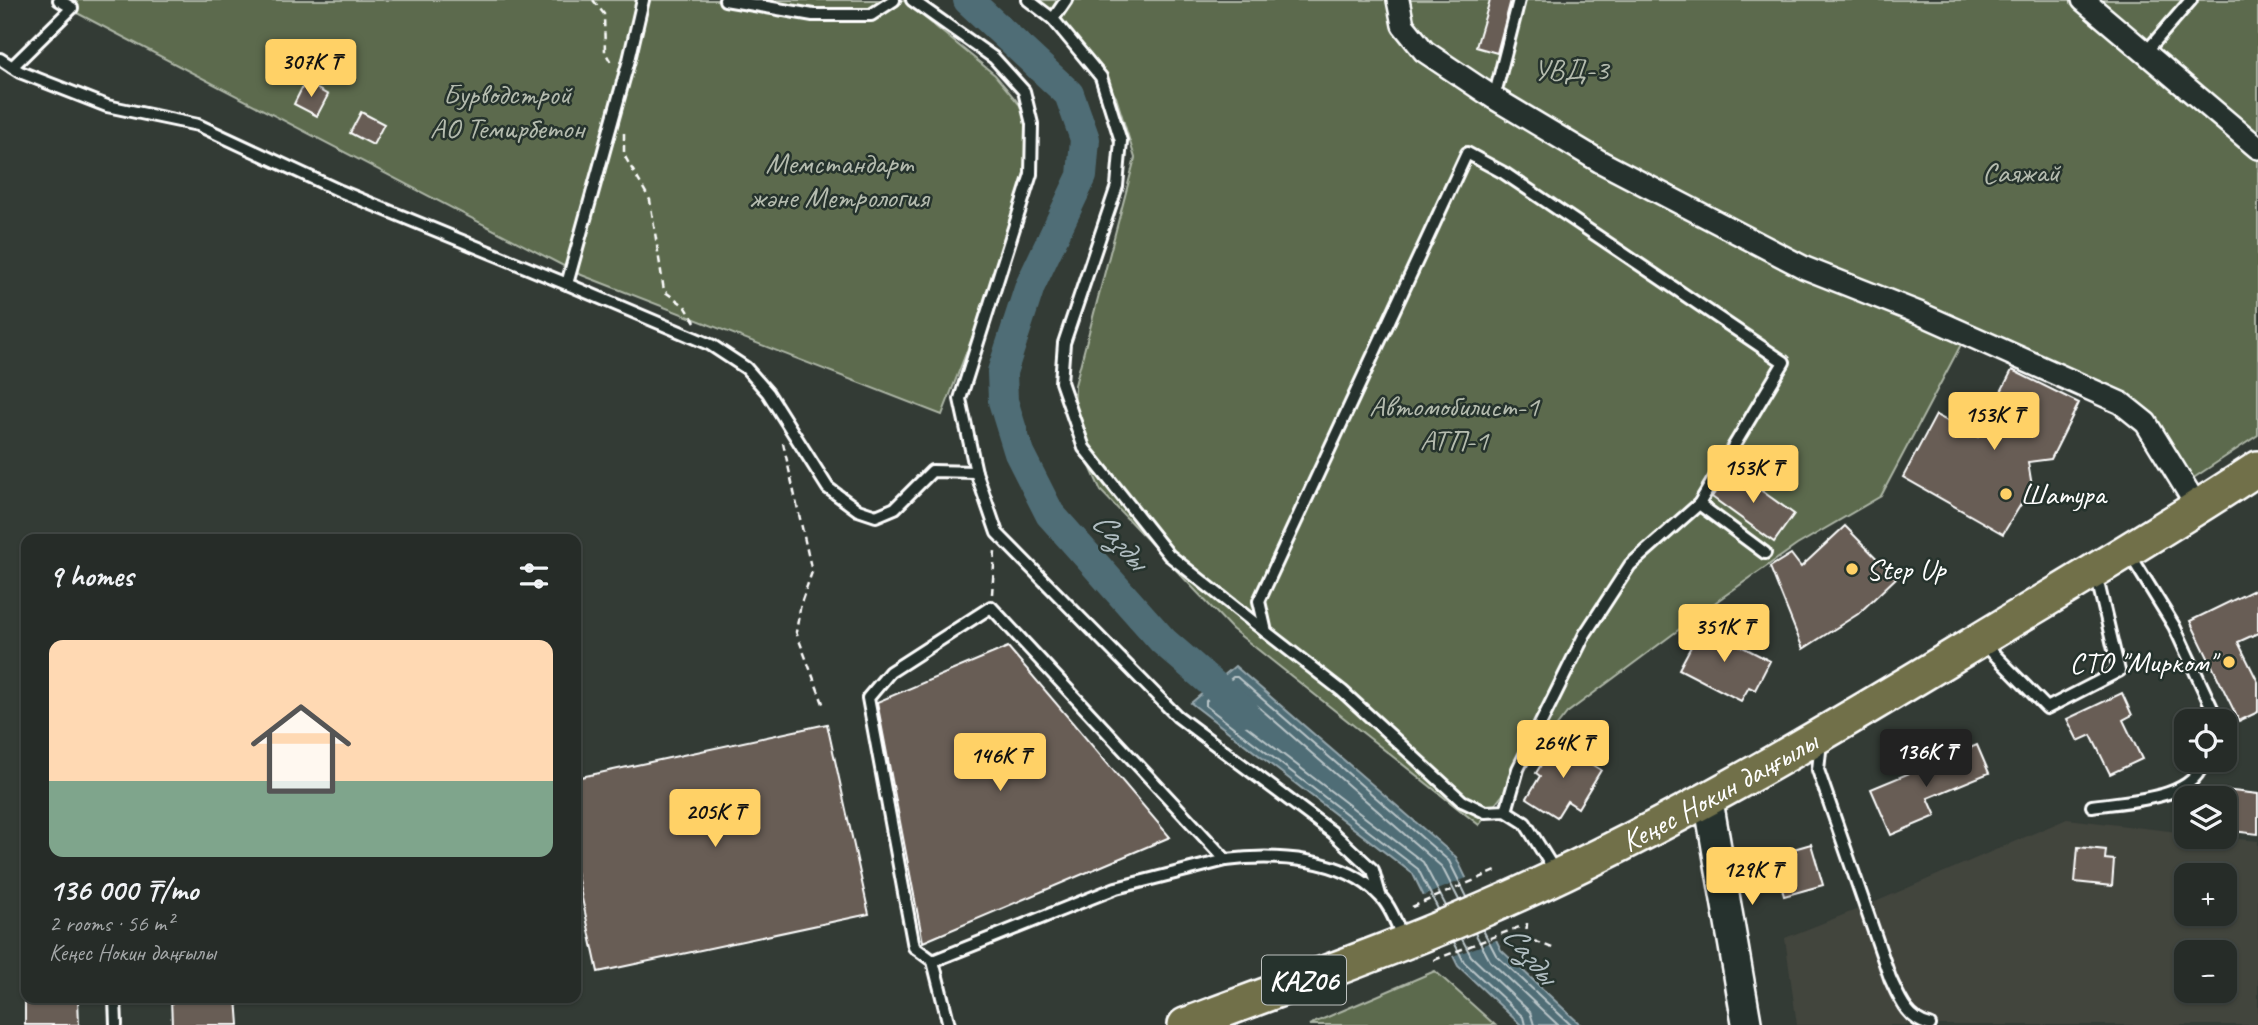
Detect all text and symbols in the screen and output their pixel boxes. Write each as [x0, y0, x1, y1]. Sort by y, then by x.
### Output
pin: 307K ₸ [254, 40, 368, 99]
text: 307K ₸ [281, 47, 341, 76]
park label: УВД-3 [1534, 50, 1611, 88]
park label: Бурводстрой АО Темирбетон [430, 75, 586, 147]
park label: Мемстандарт және Метрология [749, 144, 931, 216]
park label: Саяжай [1982, 153, 2061, 191]
park label: Автомобилист-1 АТП-1 [1369, 387, 1540, 459]
pin: 153K ₸ [1937, 392, 2051, 452]
text: 153K ₸ [1964, 400, 2024, 429]
pin: 153K ₸ [1696, 446, 1810, 505]
text: 153K ₸ [1723, 453, 1783, 482]
place label: Шатура [2020, 475, 2108, 513]
marker: Шатура [1998, 486, 2014, 502]
water label: Сазды [1083, 502, 1160, 582]
place label: Step Up [1866, 550, 1947, 588]
text: 9 homes [49, 557, 133, 595]
icon: filters [515, 557, 553, 595]
marker: Step Up [1844, 561, 1860, 577]
pin: 351K ₸ [1667, 604, 1781, 664]
text: 351K ₸ [1694, 612, 1754, 641]
place label: СТО "Мирком" [2070, 643, 2221, 681]
marker: СТО "Мирком" [2221, 654, 2237, 670]
icon: home [238, 686, 364, 812]
map controls [2174, 709, 2237, 1003]
button: locate [2174, 709, 2237, 772]
pin: 264K ₸ [1506, 720, 1620, 780]
street label: Кеңес Нокин даңғылы [1615, 721, 1826, 860]
text: 264K ₸ [1533, 728, 1593, 757]
pin: 136K ₸ [1869, 730, 1983, 789]
pin: 146K ₸ [943, 734, 1057, 793]
text: 136K ₸ [1896, 737, 1956, 766]
text: 146K ₸ [970, 741, 1030, 770]
button: layers [2174, 786, 2237, 849]
pin: 205K ₸ [658, 790, 772, 849]
text: 205K ₸ [685, 797, 745, 826]
pin: 129K ₸ [1695, 848, 1809, 907]
text: 129K ₸ [1722, 855, 1782, 884]
button: + [2174, 863, 2237, 926]
text: 136 000 ₸/mo [49, 871, 198, 909]
text: 2 rooms · 56 m² [49, 909, 173, 938]
water label: Сазды [1493, 916, 1570, 996]
text: Кеңес Нокин даңғылы [49, 938, 216, 967]
button: − [2174, 940, 2237, 1003]
road number: KАZ06 [1262, 956, 1346, 1004]

